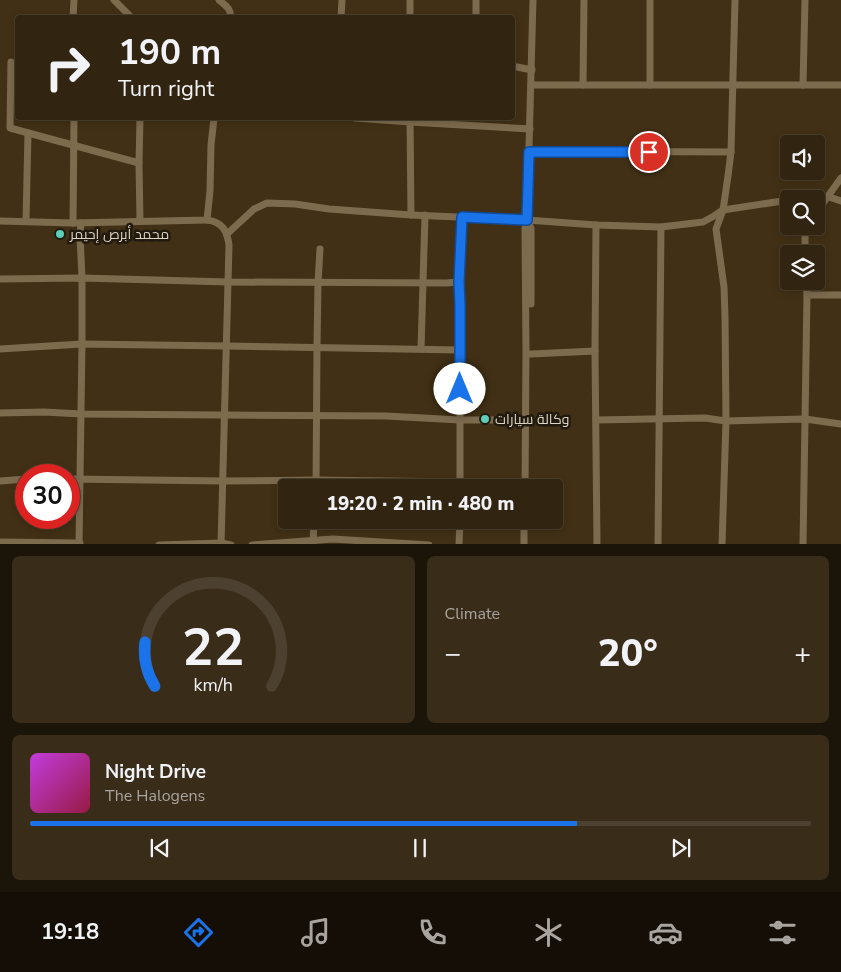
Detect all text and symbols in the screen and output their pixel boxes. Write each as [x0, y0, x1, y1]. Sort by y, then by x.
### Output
text: 190 m [118, 29, 221, 76]
icon: right [35, 35, 100, 100]
text: Turn right [118, 74, 214, 104]
pin [628, 131, 670, 173]
map controls [780, 135, 825, 290]
button: sound [780, 135, 825, 180]
icon: arrive [635, 138, 663, 166]
button: search [780, 190, 825, 235]
place label: محمد أبرص إحيمر [69, 225, 169, 244]
marker: محمد أبرص إحيمر [54, 228, 66, 240]
button: layers [780, 245, 825, 290]
position arrow [433, 362, 485, 414]
place label: وكالة سيارات [495, 410, 569, 429]
marker: وكالة سيارات [479, 413, 491, 425]
speed limit sign: 30 [15, 464, 80, 529]
text: 19:20 · 2 min · 480 m [327, 491, 514, 517]
text: Climate [445, 603, 500, 625]
text: 22 [182, 612, 244, 683]
text: 20° [598, 628, 658, 679]
text: − [445, 635, 461, 673]
text: + [794, 635, 811, 673]
text: km/h [194, 673, 233, 697]
text: Night Drive [105, 759, 206, 785]
text: The Halogens [105, 785, 205, 807]
icon: previous [146, 834, 174, 862]
icon: pause [406, 834, 434, 862]
icon: next [667, 834, 695, 862]
icon: directions [181, 915, 216, 950]
icon: music [298, 915, 333, 950]
icon: phone [415, 915, 450, 950]
icon: climate [531, 915, 566, 950]
icon: car [648, 915, 683, 950]
icon: filters [765, 915, 800, 950]
text: 19:18 [41, 917, 99, 947]

